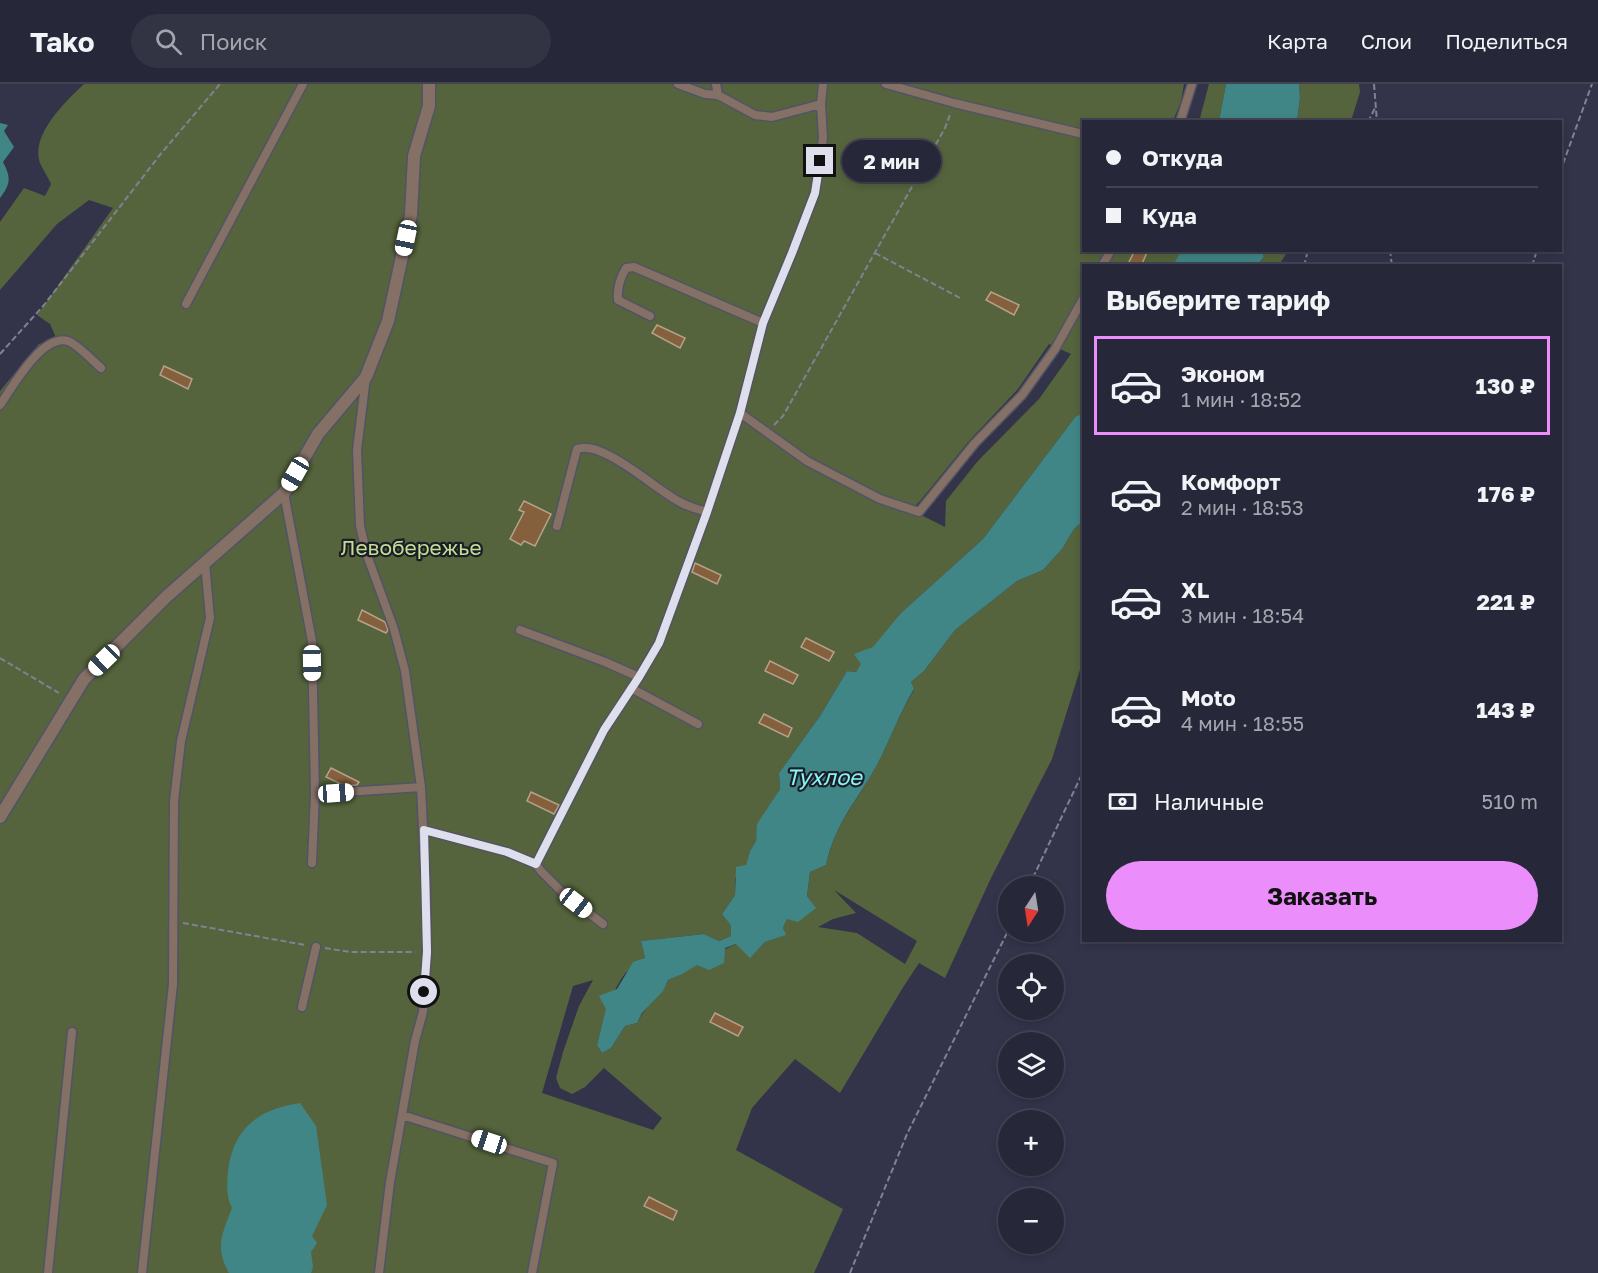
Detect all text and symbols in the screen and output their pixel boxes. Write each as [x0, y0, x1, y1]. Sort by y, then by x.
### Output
search box [131, 14, 551, 68]
text: Tako [30, 25, 95, 58]
icon: search [152, 25, 185, 58]
text: Поиск [200, 28, 267, 55]
text: Карта [1267, 28, 1328, 54]
text: Слои [1361, 28, 1412, 54]
text: Поделиться [1445, 28, 1568, 54]
callout: 2 мин [841, 140, 940, 182]
text: Откуда [1142, 144, 1223, 171]
route end [806, 147, 833, 174]
text: 2 мин [864, 149, 920, 173]
text: Куда [1142, 202, 1197, 229]
car [393, 219, 419, 257]
text: Выберите тариф [1106, 284, 1330, 316]
icon: car [1109, 359, 1163, 413]
text: Эконом [1181, 360, 1265, 387]
text: 130 ₽ [1476, 372, 1535, 399]
text: 1 мин · 18:52 [1181, 387, 1302, 411]
car [278, 454, 312, 494]
icon: car [1109, 467, 1163, 521]
text: Комфорт [1181, 468, 1281, 495]
text: 176 ₽ [1477, 480, 1535, 507]
text: 2 мин · 18:53 [1181, 495, 1304, 519]
park label: Левобережье [340, 534, 482, 560]
icon: car [1109, 575, 1163, 629]
text: XL [1181, 576, 1209, 603]
text: 221 ₽ [1476, 588, 1535, 615]
text: 3 мин · 18:54 [1181, 603, 1304, 627]
car [85, 641, 123, 679]
car [303, 645, 321, 681]
icon: car [1109, 683, 1163, 737]
text: Moto [1181, 684, 1236, 711]
text: 143 ₽ [1476, 696, 1535, 723]
text: 4 мин · 18:55 [1181, 711, 1304, 735]
water label: Тухлое [786, 763, 864, 790]
car [317, 783, 355, 803]
icon: cash [1106, 785, 1139, 818]
text: Наличные [1154, 788, 1264, 815]
text: 510 m [1482, 789, 1538, 813]
button: Заказать [1106, 861, 1538, 930]
north arrow [998, 876, 1064, 942]
map controls [998, 876, 1064, 1254]
car [556, 885, 596, 921]
button: locate [998, 954, 1064, 1020]
route start [410, 978, 437, 1005]
button: layers [998, 1032, 1064, 1098]
button: + [998, 1110, 1064, 1176]
car [469, 1128, 509, 1156]
button: − [998, 1188, 1064, 1254]

